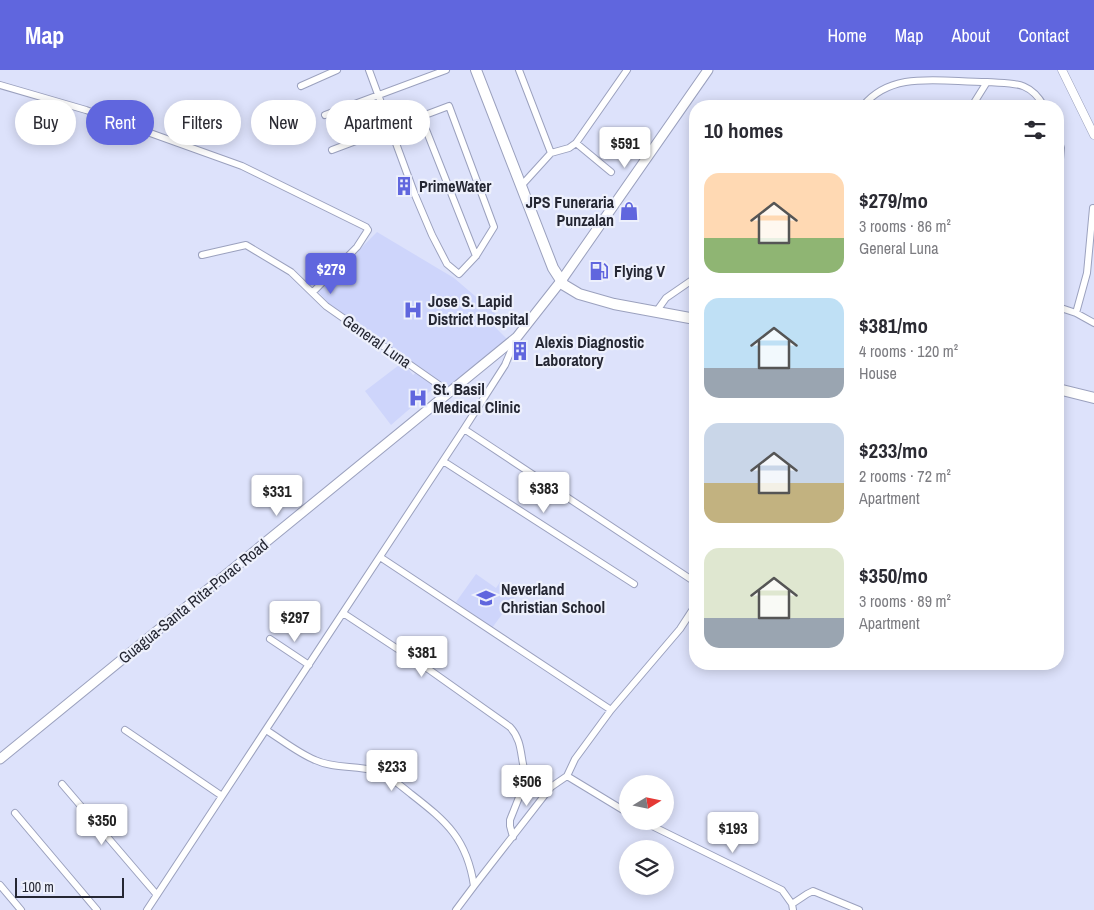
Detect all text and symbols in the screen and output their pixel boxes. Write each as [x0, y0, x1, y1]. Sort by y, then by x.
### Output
text: Map [25, 19, 64, 51]
text: Home [827, 23, 867, 48]
text: Map [895, 23, 924, 48]
text: About [952, 23, 990, 48]
text: Contact [1018, 23, 1069, 48]
chip: Buy [15, 100, 76, 145]
chip: Rent [86, 100, 154, 145]
chip: Filters [164, 100, 241, 145]
chip: New [251, 100, 316, 145]
chip: Apartment [326, 100, 430, 145]
text: 10 homes [704, 116, 783, 145]
icon: filters [1021, 116, 1049, 144]
pin: $591 [595, 126, 655, 169]
text: $591 [610, 132, 640, 154]
building icon: PrimeWater [393, 175, 415, 197]
place label: PrimeWater [419, 175, 492, 197]
text: $279/mo [859, 186, 928, 215]
place label: JPS Funeraria Punzalan [526, 191, 615, 231]
icon: home [744, 193, 804, 253]
shop icon: JPS Funeraria Punzalan [618, 200, 640, 222]
text: 3 rooms · 86 m² [859, 215, 951, 237]
text: General Luna [859, 237, 939, 259]
pin: $279 [301, 252, 361, 295]
text: $279 [316, 258, 346, 280]
fuel station icon: Flying V [588, 260, 610, 282]
place label: Flying V [614, 260, 665, 282]
place label: Jose S. Lapid District Hospital [428, 290, 529, 330]
hospital icon: Jose S. Lapid District Hospital [402, 299, 424, 321]
street label: General Luna [338, 309, 416, 373]
text: $381/mo [859, 311, 928, 340]
icon: home [744, 318, 804, 378]
place label: Alexis Diagnostic Laboratory [535, 331, 644, 371]
building icon: Alexis Diagnostic Laboratory [509, 340, 531, 362]
text: 4 rooms · 120 m² [859, 340, 958, 362]
text: House [859, 362, 897, 384]
place label: St. Basil Medical Clinic [433, 378, 521, 418]
hospital icon: St. Basil Medical Clinic [407, 387, 429, 409]
text: $233/mo [859, 436, 928, 465]
icon: home [744, 443, 804, 503]
text: 2 rooms · 72 m² [859, 465, 951, 487]
pin: $383 [514, 472, 574, 514]
pin: $331 [247, 474, 307, 517]
text: $383 [529, 477, 559, 499]
text: $331 [262, 480, 292, 502]
text: Apartment [859, 487, 920, 509]
street label: Guagua-Santa Rita-Porac Road [114, 534, 272, 668]
text: $350/mo [859, 561, 928, 590]
icon: home [744, 568, 804, 628]
place label: Neverland Christian School [501, 578, 605, 618]
school or university icon: Neverland Christian School [475, 587, 497, 609]
text: 3 rooms · 89 m² [859, 590, 951, 612]
pin: $297 [265, 600, 325, 643]
text: $297 [280, 606, 310, 628]
text: Apartment [859, 612, 920, 634]
pin: $381 [392, 636, 452, 678]
text: $381 [407, 641, 437, 663]
pin: $233 [362, 750, 422, 792]
text: $233 [377, 755, 407, 777]
pin: $506 [497, 764, 557, 807]
text: $506 [512, 770, 542, 792]
north arrow [619, 775, 674, 830]
map controls [619, 775, 674, 895]
pin: $350 [72, 804, 132, 846]
text: $350 [87, 809, 117, 831]
pin: $193 [703, 812, 763, 854]
text: $193 [718, 817, 748, 839]
button: layers [619, 840, 674, 895]
scale bar [15, 875, 124, 898]
text: 100 m [22, 878, 54, 896]

